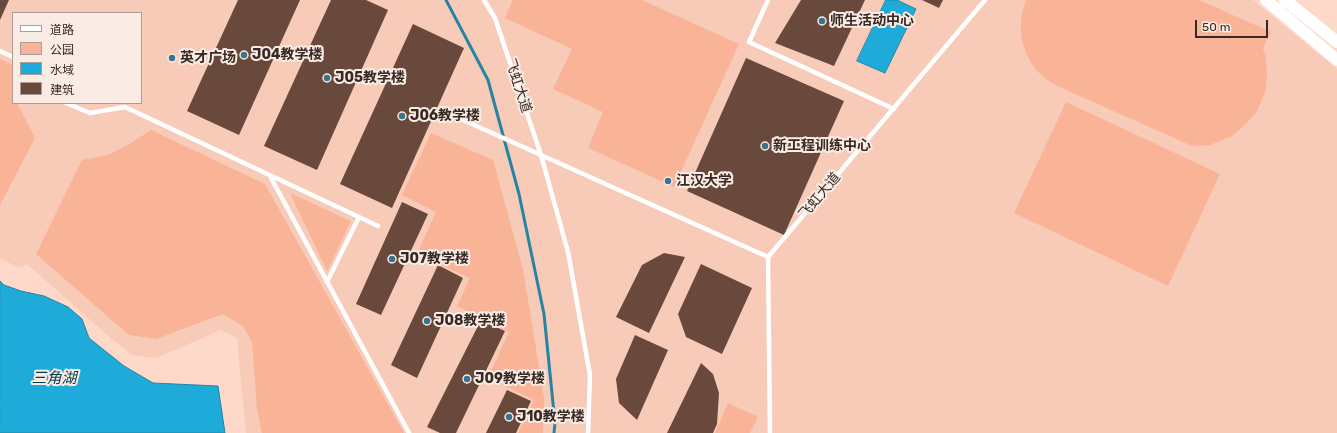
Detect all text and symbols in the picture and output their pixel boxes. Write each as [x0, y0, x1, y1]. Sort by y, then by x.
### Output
legend [12, 12, 142, 104]
scale bar [1197, 12, 1270, 38]
place label: 师生活动中心 [830, 13, 914, 29]
marker: 师生活动中心 [817, 16, 827, 26]
text: 50 m [1202, 20, 1230, 34]
text: 道路 [50, 23, 74, 37]
text: 公园 [50, 43, 74, 57]
place label: J04教学楼 [252, 47, 322, 63]
place label: 英才广场 [180, 50, 236, 66]
marker: J04教学楼 [239, 50, 249, 60]
marker: 英才广场 [167, 53, 177, 63]
street label: 飞虹大道 [501, 57, 535, 115]
text: 水域 [50, 63, 74, 77]
place label: J05教学楼 [335, 70, 405, 86]
marker: J05教学楼 [322, 73, 332, 83]
text: 建筑 [50, 83, 74, 97]
place label: J06教学楼 [410, 108, 480, 124]
marker: J06教学楼 [397, 111, 407, 121]
place label: 新工程训练中心 [773, 138, 871, 154]
marker: 新工程训练中心 [760, 141, 770, 151]
street label: 飞虹大道 [796, 169, 844, 223]
place label: 江汉大学 [676, 173, 732, 189]
marker: 江汉大学 [663, 176, 673, 186]
place label: J07教学楼 [400, 251, 469, 267]
marker: J07教学楼 [387, 254, 397, 264]
place label: J08教学楼 [435, 313, 505, 329]
marker: J08教学楼 [422, 316, 432, 326]
water label: 三角湖 [32, 370, 76, 388]
place label: J09教学楼 [475, 371, 545, 387]
marker: J09教学楼 [462, 374, 472, 384]
place label: J10教学楼 [517, 409, 585, 425]
marker: J10教学楼 [504, 412, 514, 422]

